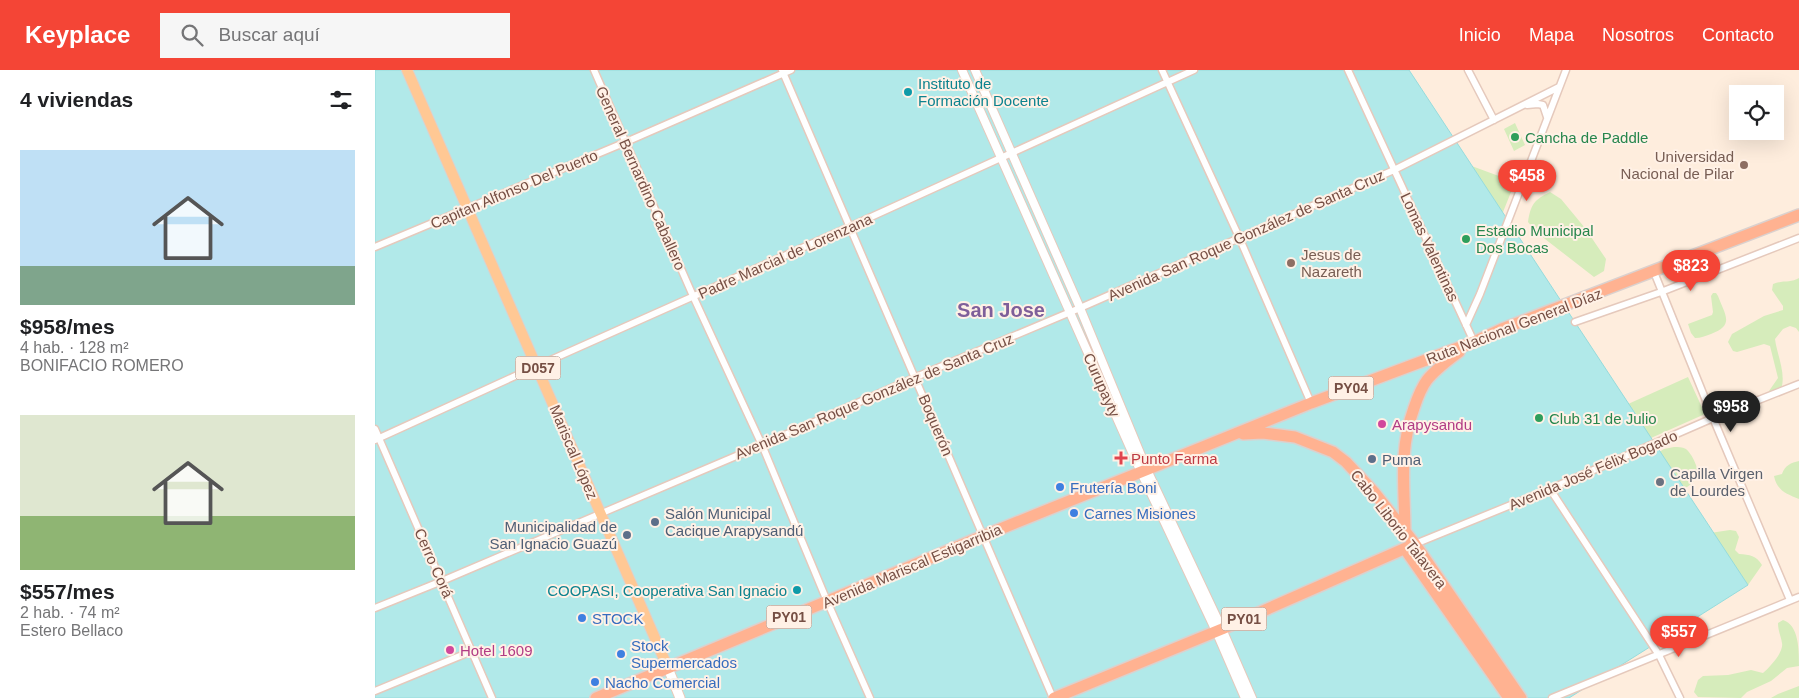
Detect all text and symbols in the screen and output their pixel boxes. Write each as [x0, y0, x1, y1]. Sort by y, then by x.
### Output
search box [160, 13, 510, 58]
text: Keyplace [25, 21, 130, 48]
icon: search [178, 21, 206, 49]
text: Buscar aquí [218, 24, 320, 45]
text: Inicio [1459, 25, 1501, 45]
text: Mapa [1529, 25, 1574, 45]
text: Nosotros [1602, 25, 1674, 45]
text: Contacto [1702, 25, 1774, 45]
place label: Instituto de Formación Docente [918, 75, 1049, 109]
street label: General Bernardino Caballero [593, 84, 689, 272]
map controls [1729, 85, 1784, 140]
button: locate [1729, 85, 1784, 140]
icon: filters [327, 86, 355, 114]
marker: Instituto de Formación Docente [902, 86, 914, 98]
text: 4 viviendas [20, 88, 133, 111]
place label: Cancha de Paddle [1525, 129, 1648, 146]
marker: Cancha de Paddle [1509, 131, 1521, 143]
street label: Capitan Alfonso Del Puerto [428, 146, 600, 232]
place label: Universidad Nacional de Pilar [1621, 148, 1734, 182]
marker: Universidad Nacional de Pilar [1738, 159, 1750, 171]
pin: $458 [1497, 160, 1557, 202]
street label: Avenida San Roque González de Santa Cruz [1105, 166, 1387, 304]
text: $458 [1509, 167, 1545, 184]
icon: home [143, 183, 233, 273]
street label: Lomas Valentinas [1397, 190, 1463, 304]
street label: Padre Marcial de Lorenzana [695, 210, 875, 302]
place label: Estadio Municipal Dos Bocas [1476, 222, 1594, 256]
marker: Estadio Municipal Dos Bocas [1460, 233, 1472, 245]
place label: Jesus de Nazareth [1301, 246, 1362, 280]
pin: $823 [1661, 250, 1721, 292]
marker: Jesus de Nazareth [1285, 257, 1297, 269]
text: $823 [1673, 257, 1709, 274]
street label: Ruta Nacional General Díaz [1424, 285, 1604, 367]
district label: San Jose [957, 299, 1045, 321]
text: $958/mes [20, 315, 115, 338]
street label: Avenida San Roque González de Santa Cruz [732, 329, 1016, 463]
text: 4 hab. · 128 m² [20, 339, 129, 356]
street label: Curupayty [1080, 350, 1124, 420]
road number: D057 [515, 356, 561, 380]
text: BONIFACIO ROMERO [20, 357, 184, 374]
road number: PY04 [1329, 376, 1373, 400]
pin: $958 [1701, 390, 1761, 433]
street label: Boquerón [915, 392, 957, 458]
text: $958 [1713, 398, 1749, 415]
street label: Mariscal López [546, 402, 602, 502]
place label: Club 31 de Julio [1549, 410, 1657, 427]
marker: Club 31 de Julio [1533, 412, 1545, 424]
place label: Arapysandu [1392, 416, 1472, 433]
marker: Arapysandu [1376, 418, 1388, 430]
street label: Avenida José Félix Bogado [1506, 427, 1680, 513]
icon: home [143, 448, 233, 538]
place label: Punto Farma [1131, 450, 1218, 467]
place label: Puma [1382, 451, 1422, 468]
marker: Punto Farma [1115, 452, 1127, 464]
marker: Puma [1366, 453, 1378, 465]
place label: Capilla Virgen de Lourdes [1670, 465, 1763, 499]
street label: Cabo Liborio Talavera [1347, 466, 1451, 592]
marker: Capilla Virgen de Lourdes [1654, 476, 1666, 488]
place label: Frutería Boni [1070, 479, 1157, 496]
marker: Frutería Boni [1054, 481, 1066, 493]
place label: Salón Municipal Cacique Arapysandú [665, 505, 803, 539]
place label: Carnes Misiones [1084, 505, 1196, 522]
marker: Carnes Misiones [1068, 507, 1080, 519]
marker: Salón Municipal Cacique Arapysandú [649, 516, 661, 528]
place label: Municipalidad de San Ignacio Guazú [489, 518, 617, 552]
street label: Avenida Mariscal Estigarribia [820, 520, 1005, 612]
street label: Cerro Corá [411, 526, 457, 601]
marker: Municipalidad de San Ignacio Guazú [621, 529, 633, 541]
text: $557/mes [20, 580, 115, 603]
place label: COOPASI, Cooperativa San Ignacio [547, 582, 787, 599]
marker: COOPASI, Cooperativa San Ignacio [791, 584, 803, 596]
text: 2 hab. · 74 m² [20, 604, 120, 621]
road number: PY01 [767, 606, 811, 628]
road number: PY01 [1221, 608, 1267, 630]
place label: STOCK [592, 610, 643, 627]
marker: STOCK [576, 612, 588, 624]
pin: $557 [1649, 616, 1709, 658]
text: Estero Bellaco [20, 622, 123, 639]
text: $557 [1661, 623, 1697, 640]
place label: Stock Supermercados [631, 637, 737, 671]
place label: Hotel 1609 [460, 642, 533, 659]
marker: Hotel 1609 [444, 644, 456, 656]
marker: Stock Supermercados [615, 648, 627, 660]
place label: Nacho Comercial [605, 674, 720, 691]
marker: Nacho Comercial [589, 676, 601, 688]

